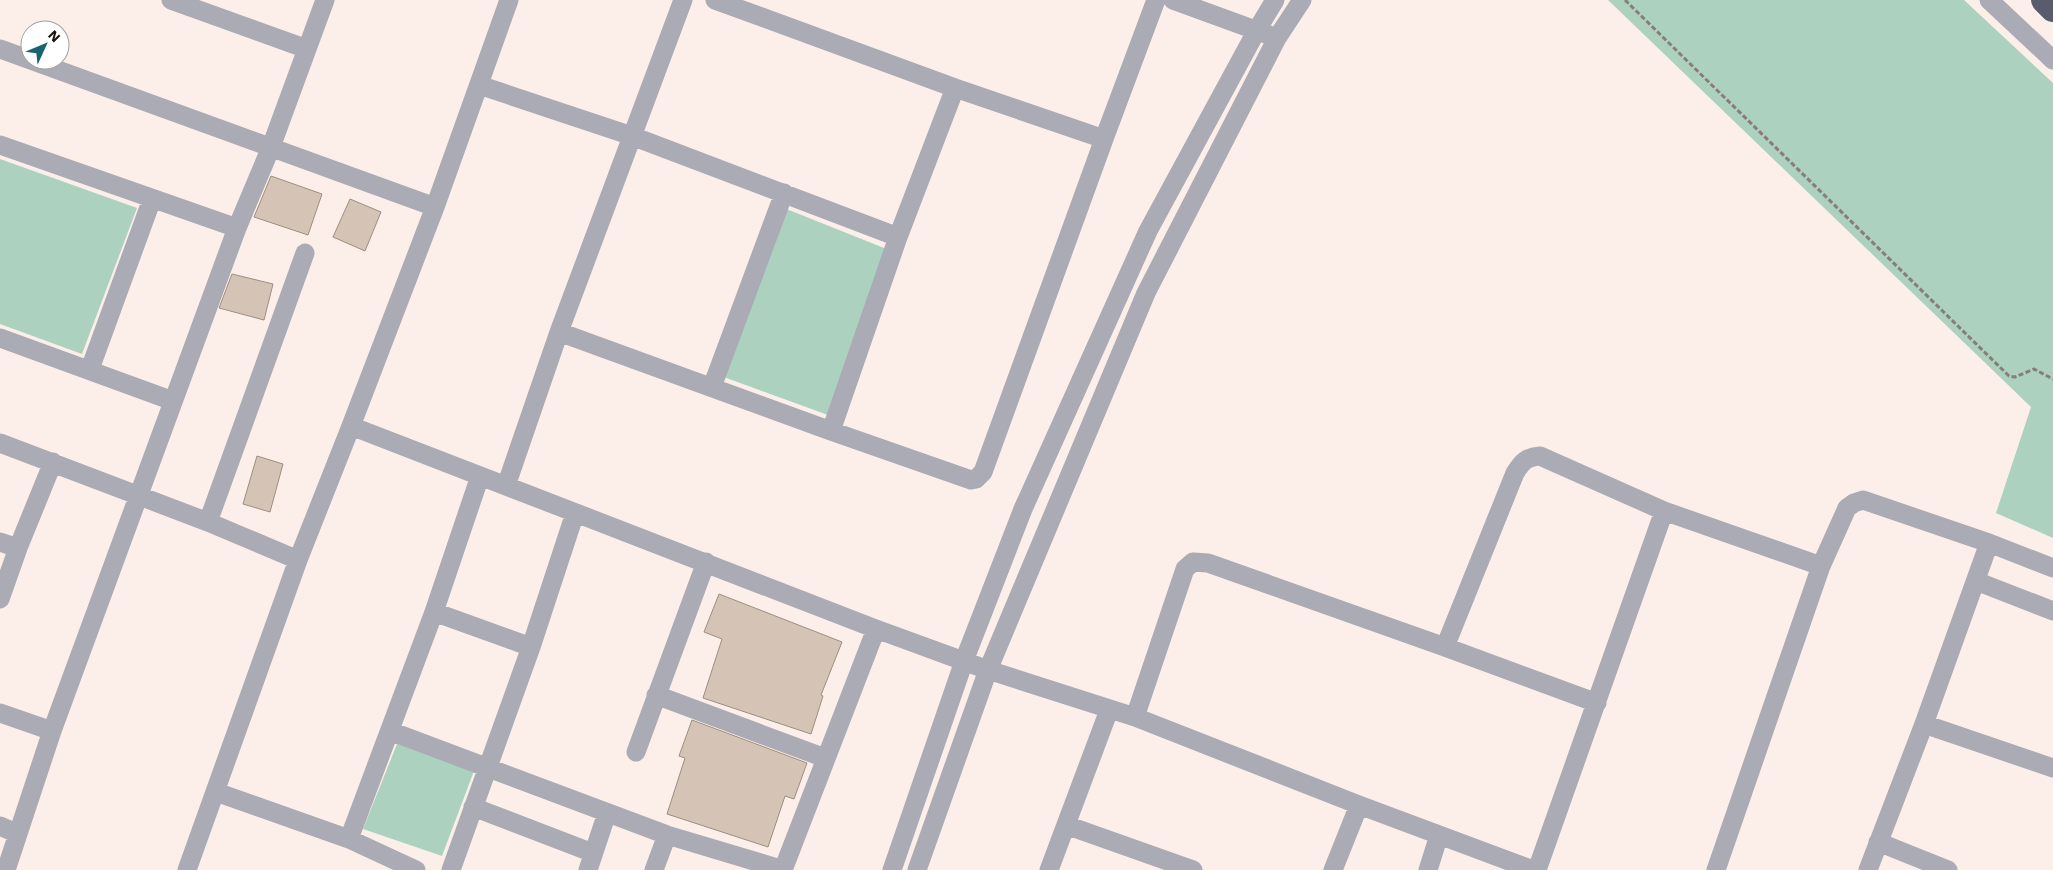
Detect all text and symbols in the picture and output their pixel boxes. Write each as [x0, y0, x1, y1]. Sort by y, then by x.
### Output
north arrow [20, 20, 70, 70]
text: N [45, 27, 64, 45]

